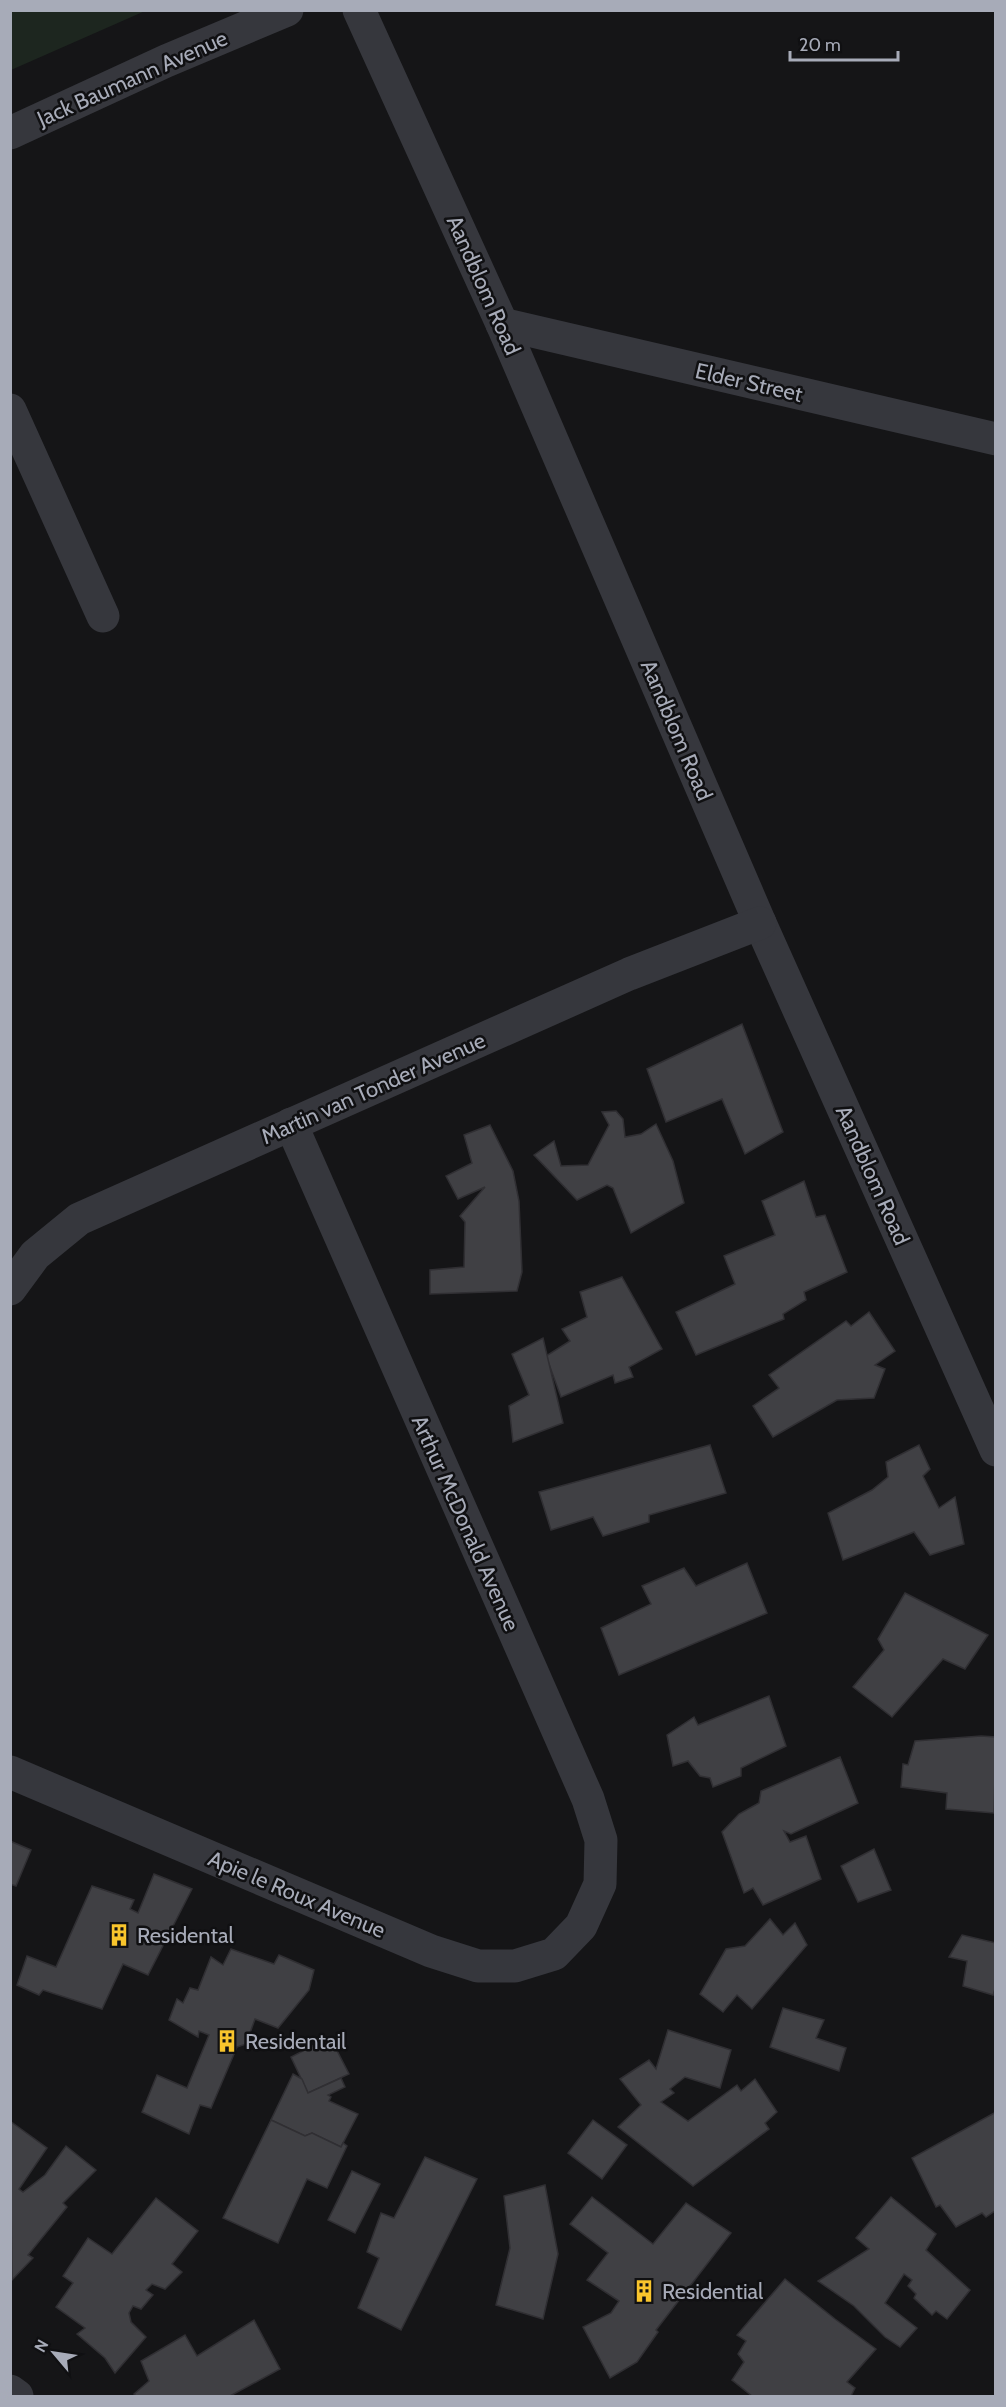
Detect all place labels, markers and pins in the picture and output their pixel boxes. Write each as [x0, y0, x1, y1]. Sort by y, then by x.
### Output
building icon: Residental [106, 1922, 132, 1948]
place label: Residental [137, 1922, 234, 1949]
building icon: Residentail [214, 2028, 240, 2054]
place label: Residentail [245, 2028, 347, 2055]
building icon: Residential [631, 2278, 657, 2304]
place label: Residential [662, 2278, 764, 2305]

